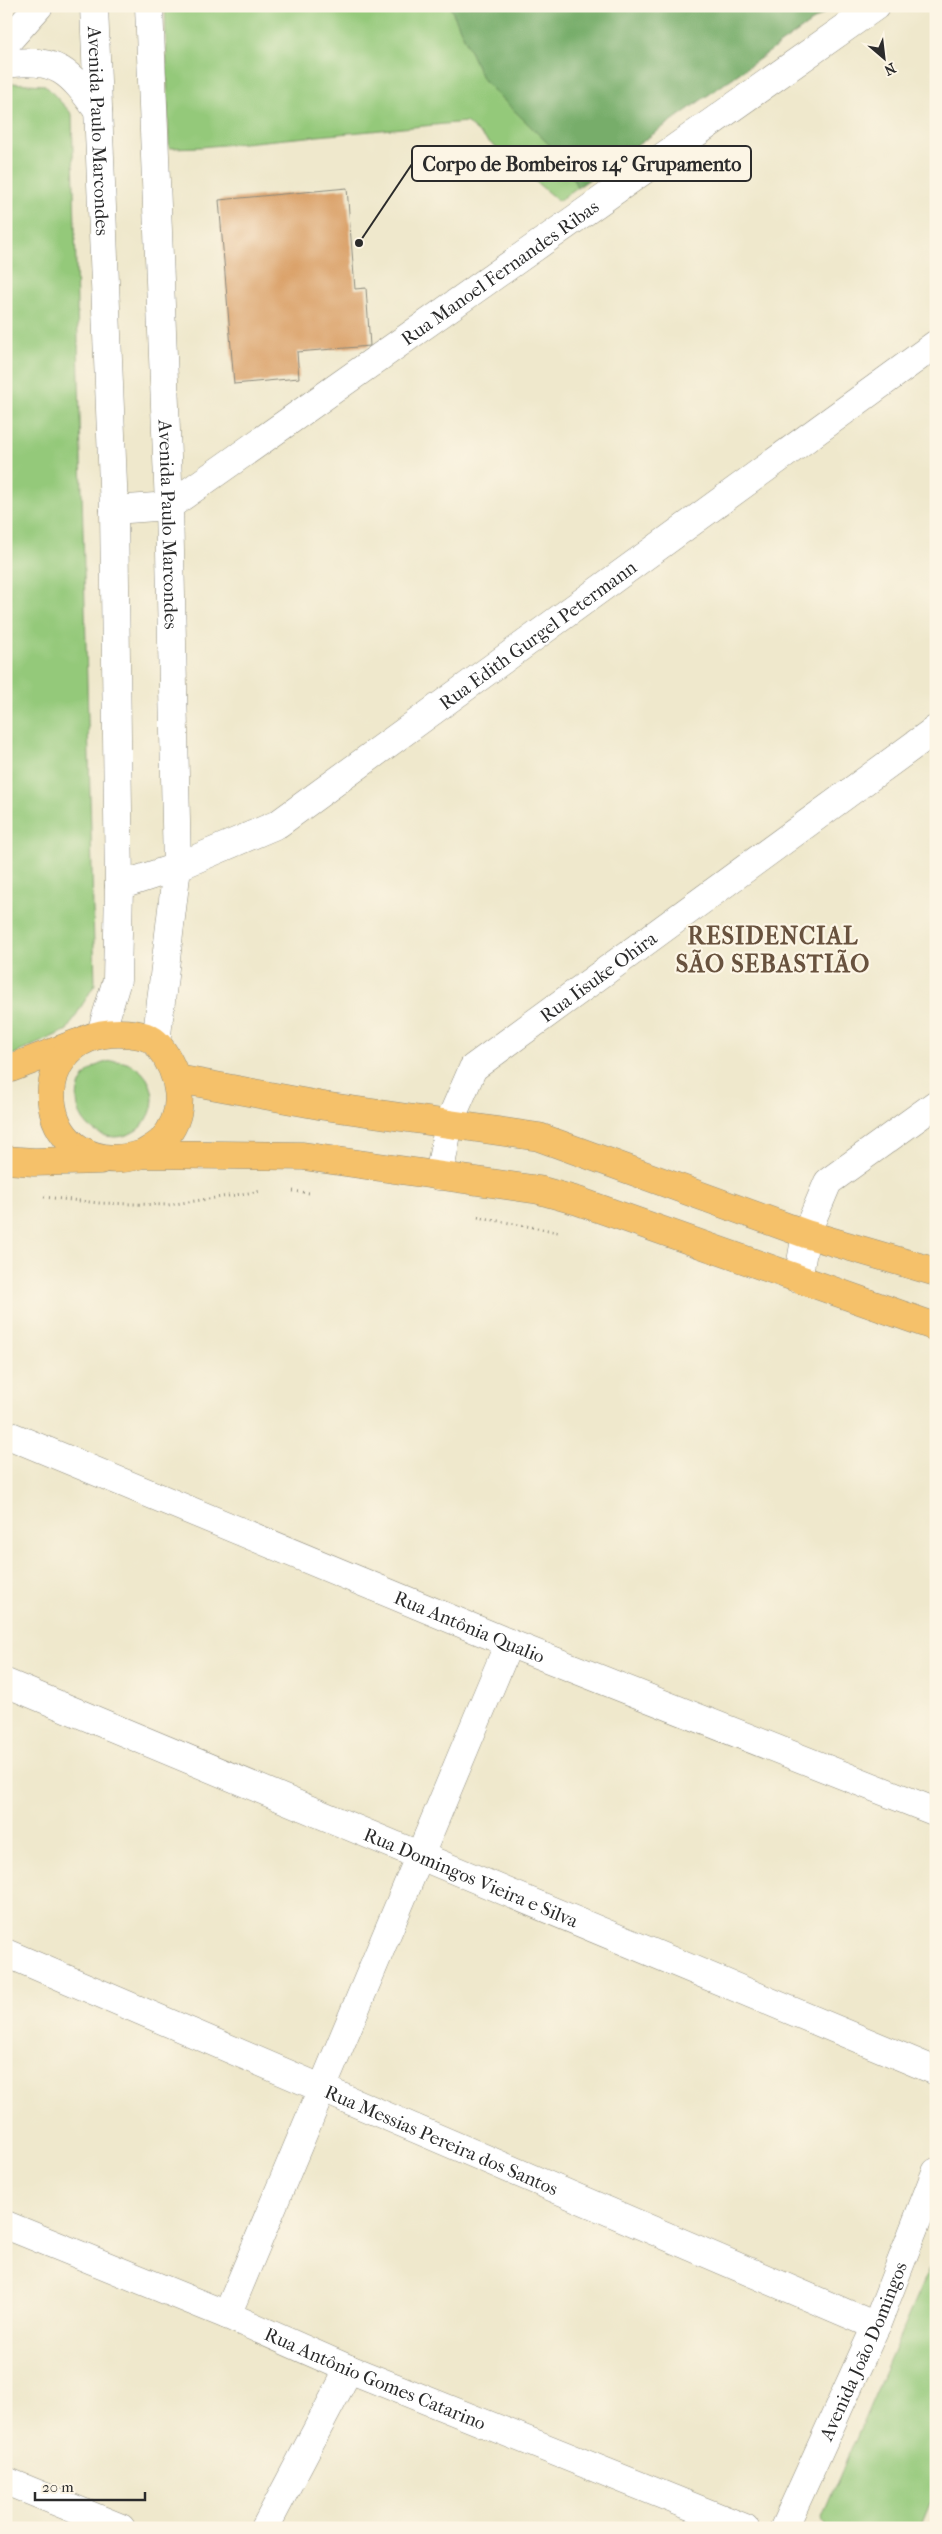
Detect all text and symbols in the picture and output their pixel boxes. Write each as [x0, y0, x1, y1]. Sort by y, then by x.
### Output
street label: Avenida Paulo Marcondes [83, 25, 113, 236]
north arrow [860, 32, 910, 82]
text: N [881, 59, 899, 79]
callout: Corpo de Bombeiros 14° Grupamento [412, 146, 751, 181]
text: Corpo de Bombeiros 14° Grupamento [423, 153, 741, 177]
street label: Rua Manoel Fernandes Ribas [397, 196, 603, 350]
street label: Avenida Paulo Marcondes [154, 418, 182, 630]
street label: Rua Edith Gurgel Petermann [435, 556, 641, 715]
district label: RESIDENCIAL SÃO SEBASTIÃO [676, 922, 870, 978]
street label: Rua Iisuke Ohira [536, 927, 662, 1027]
street label: Rua Antônia Qualio [391, 1587, 548, 1668]
street label: Rua Domingos Vieira e Silva [360, 1823, 581, 1933]
street label: Rua Messias Pereira dos Santos [321, 2081, 561, 2200]
street label: Avenida João Domingos [815, 2259, 912, 2445]
street label: Rua Antônio Gomes Catarino [261, 2323, 489, 2435]
scale bar [35, 2469, 145, 2501]
text: 20 m [42, 2478, 74, 2496]

